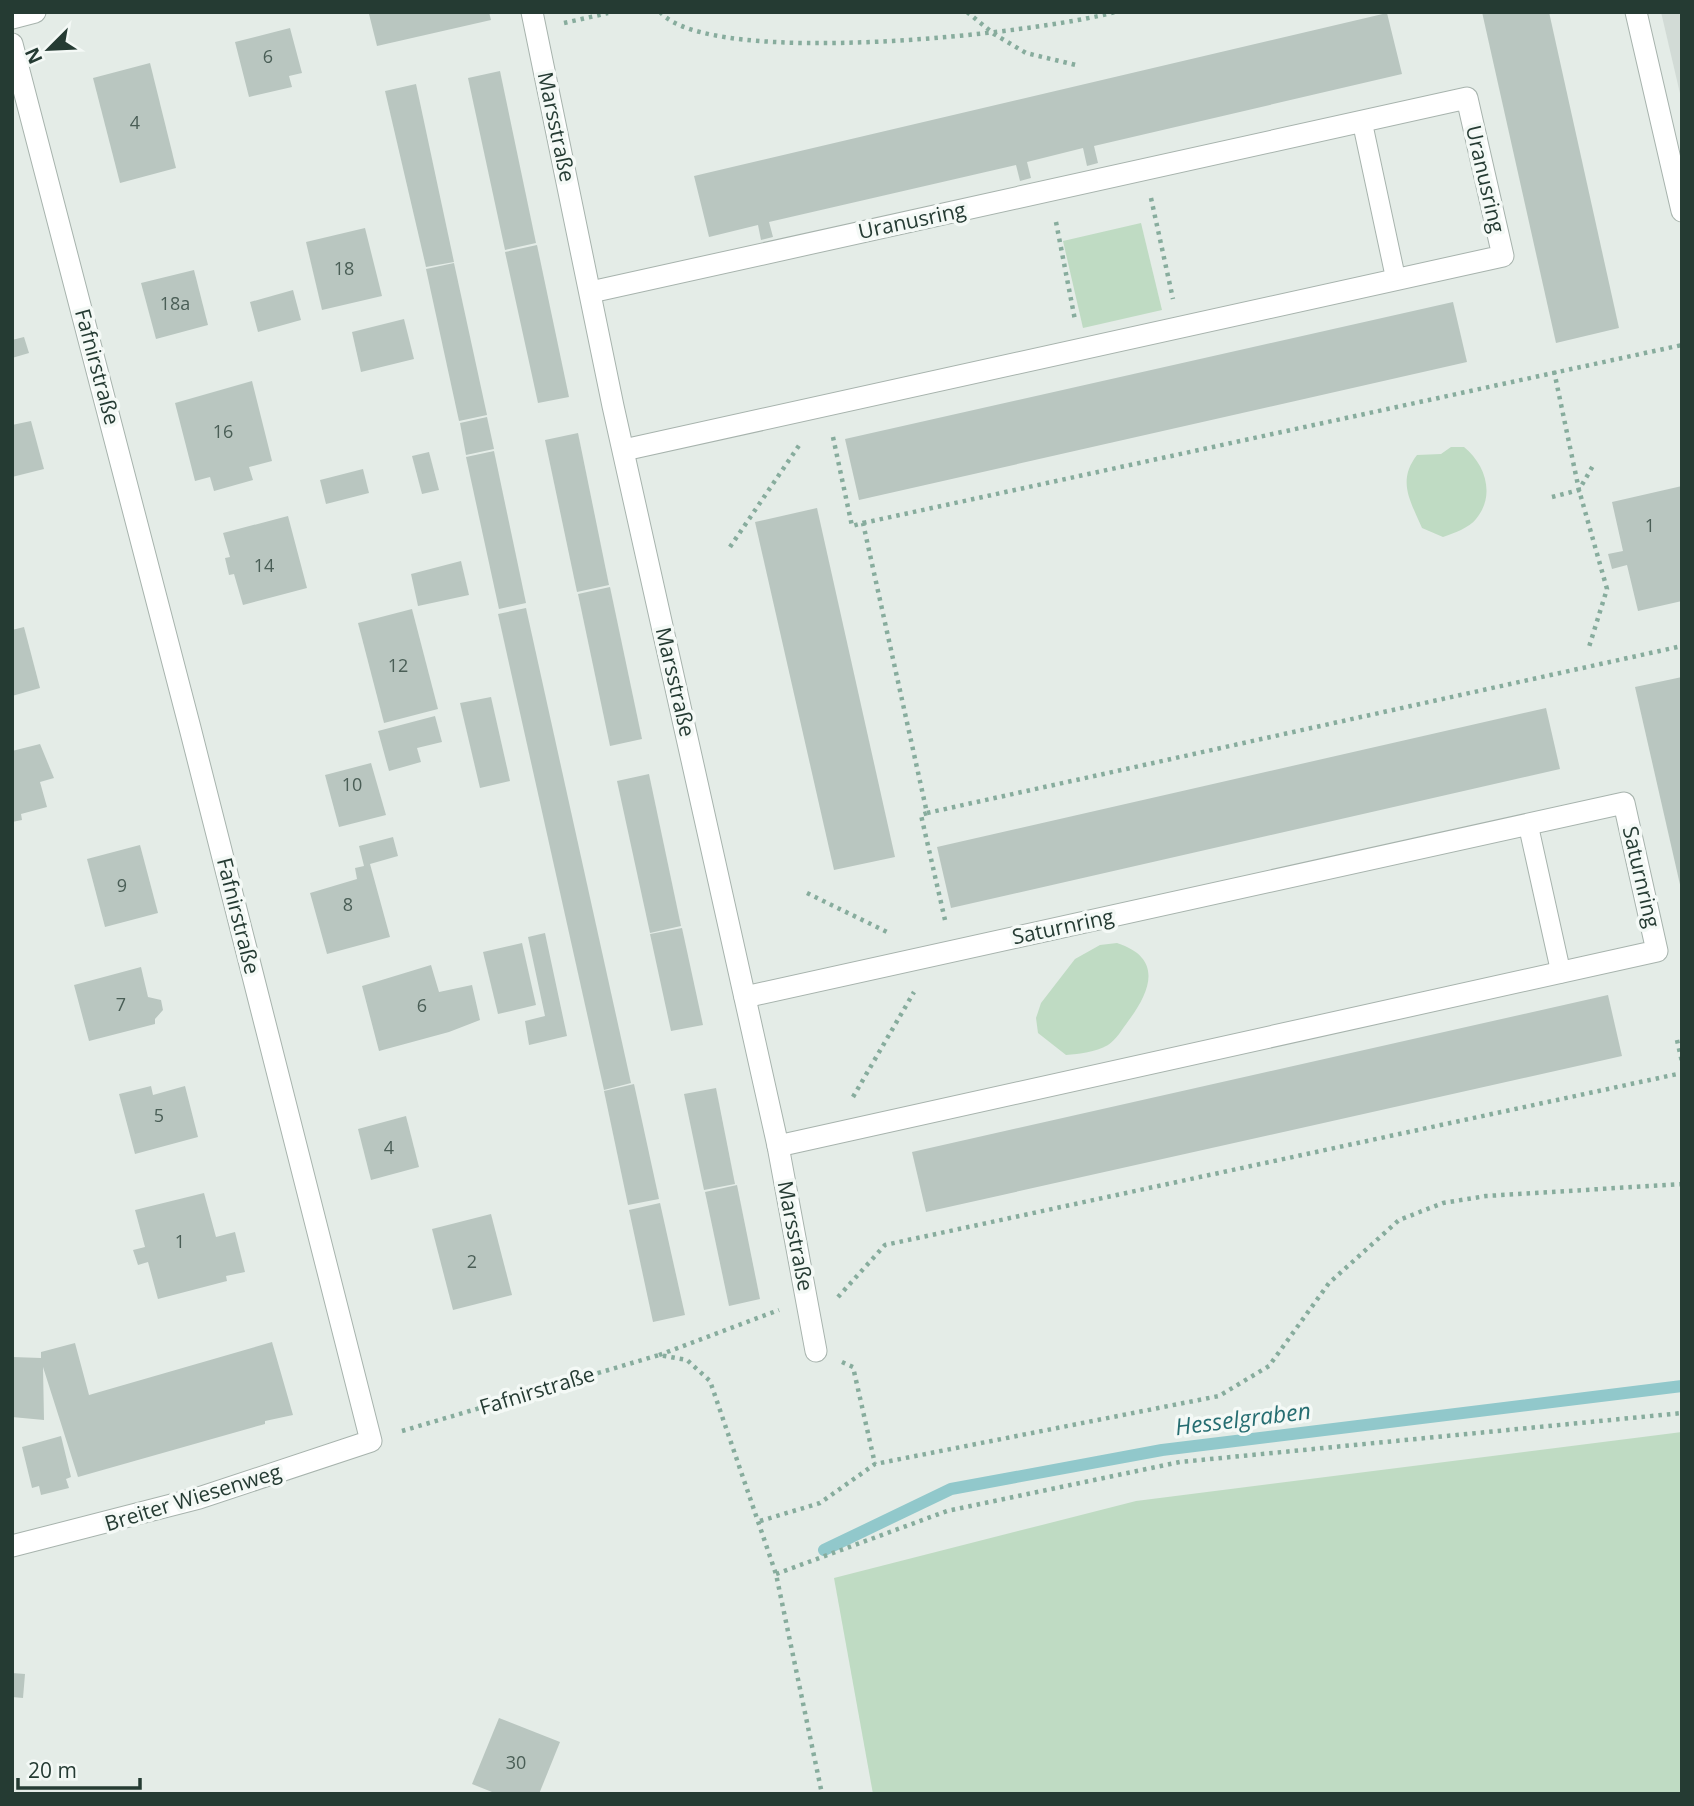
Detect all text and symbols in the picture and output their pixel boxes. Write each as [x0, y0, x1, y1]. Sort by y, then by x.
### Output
north arrow [14, 14, 84, 84]
text: N [18, 44, 48, 68]
house number: 6 [263, 44, 273, 68]
street label: Marsstraße [532, 69, 582, 184]
house number: 4 [130, 110, 140, 134]
street label: Uranusring [1460, 122, 1512, 235]
street label: Uranusring [855, 195, 968, 245]
house number: 18 [334, 256, 354, 280]
house number: 18a [160, 291, 190, 315]
street label: Fafnirstraße [69, 306, 127, 428]
house number: 16 [213, 419, 233, 443]
house number: 1 [1645, 513, 1655, 537]
house number: 14 [254, 553, 274, 577]
street label: Marsstraße [650, 624, 702, 739]
house number: 12 [388, 653, 408, 677]
house number: 10 [342, 772, 362, 796]
street label: Saturnring [1617, 823, 1667, 930]
street label: Fafnirstraße [211, 855, 267, 977]
house number: 9 [117, 873, 127, 897]
house number: 8 [343, 892, 353, 916]
street label: Saturnring [1009, 902, 1116, 950]
house number: 7 [116, 992, 126, 1016]
house number: 6 [417, 993, 427, 1017]
house number: 5 [154, 1103, 164, 1127]
house number: 4 [384, 1135, 394, 1159]
street label: Marsstraße [772, 1178, 820, 1293]
house number: 1 [175, 1229, 185, 1253]
house number: 2 [467, 1249, 477, 1273]
street label: Fafnirstraße [476, 1359, 598, 1421]
water label: Hesselgraben [1173, 1394, 1312, 1442]
street label: Breiter Wiesenweg [101, 1457, 284, 1537]
scale bar [18, 1746, 140, 1790]
house number: 30 [506, 1750, 526, 1774]
text: 20 m [28, 1756, 77, 1784]

